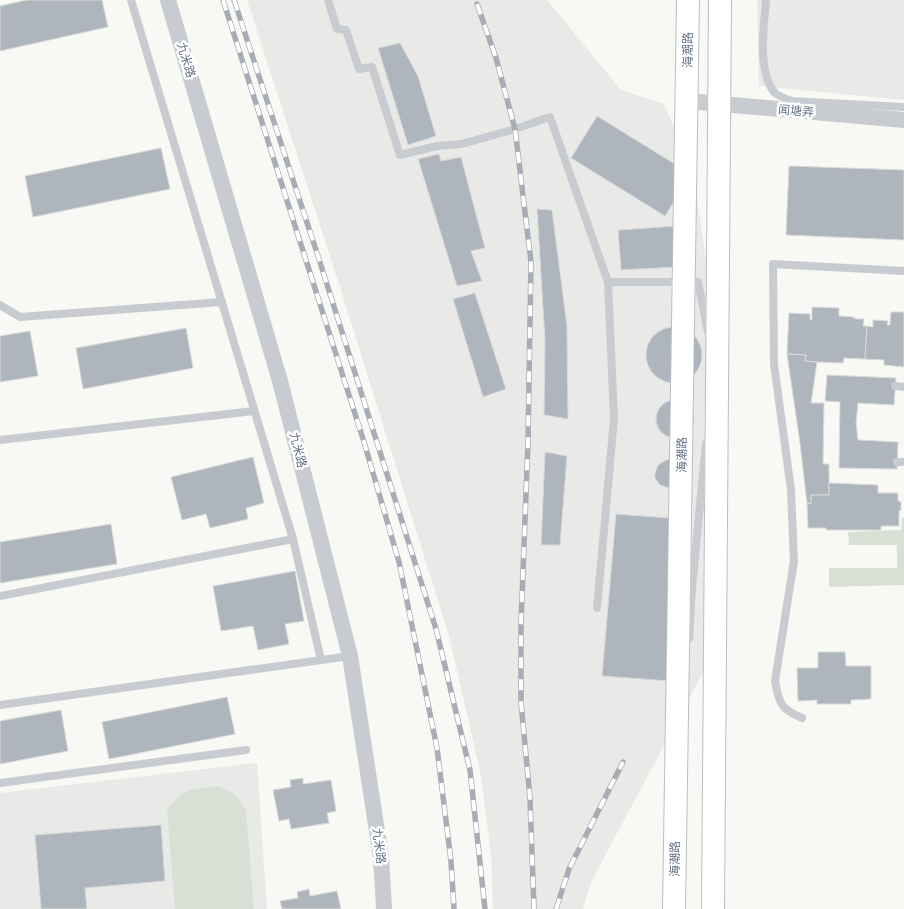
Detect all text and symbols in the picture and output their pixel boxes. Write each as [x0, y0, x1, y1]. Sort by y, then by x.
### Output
street label: 海潮路 [680, 32, 697, 68]
street label: 九米路 [172, 40, 199, 80]
street label: 闻塘弄 [777, 101, 815, 122]
street label: 九米路 [285, 431, 310, 470]
street label: 海潮路 [674, 437, 691, 473]
street label: 九米路 [368, 827, 389, 865]
street label: 海潮路 [667, 841, 684, 877]

